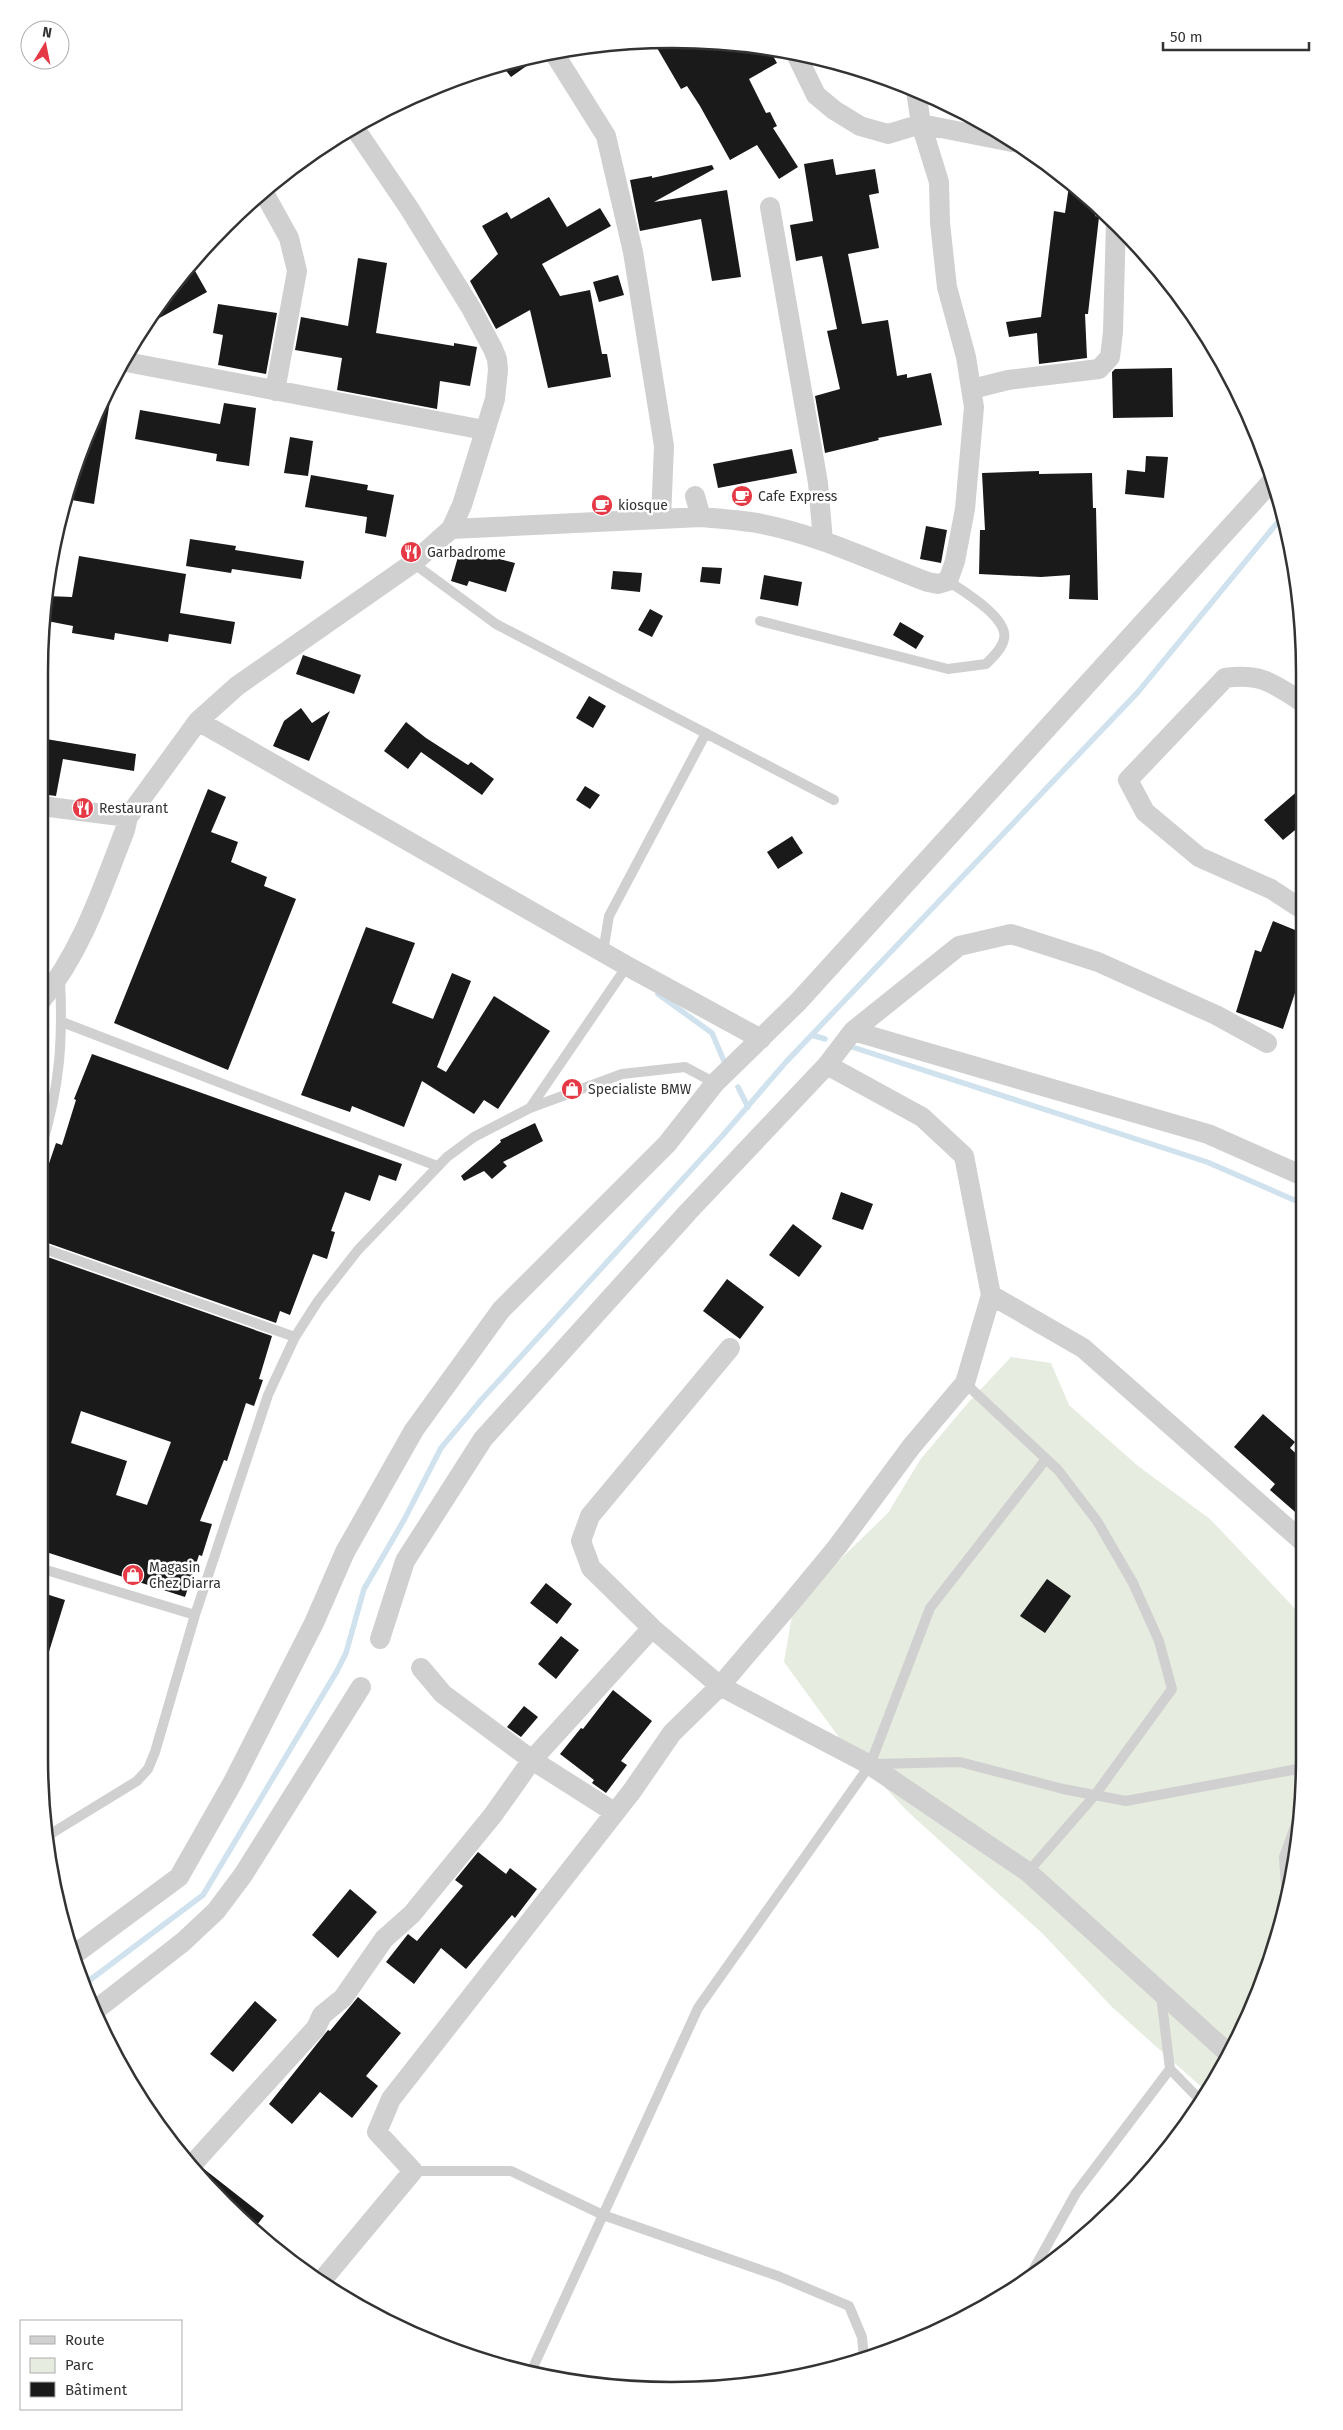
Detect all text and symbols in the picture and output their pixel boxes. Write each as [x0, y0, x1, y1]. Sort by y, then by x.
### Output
north arrow [20, 20, 70, 70]
scale bar [1163, 20, 1309, 52]
text: N [41, 24, 53, 42]
text: 50 m [1170, 28, 1203, 46]
cafe icon: Cafe Express [730, 484, 754, 508]
place label: Cafe Express [758, 488, 838, 505]
cafe icon: kiosque [590, 493, 614, 517]
place label: kiosque [618, 497, 668, 514]
restaurant icon: Garbadrome [399, 540, 423, 564]
place label: Garbadrome [427, 544, 506, 561]
restaurant icon: Restaurant [71, 796, 95, 820]
place label: Restaurant [99, 800, 169, 817]
shop icon: Specialiste BMW [560, 1077, 584, 1101]
place label: Specialiste BMW [588, 1081, 692, 1098]
place label: Magasin Chez Diarra [149, 1559, 221, 1592]
shop icon: Magasin Chez Diarra [121, 1563, 145, 1587]
legend [20, 2320, 182, 2410]
text: Route [65, 2331, 105, 2349]
text: Parc [65, 2356, 94, 2374]
text: Bâtiment [65, 2381, 128, 2399]

